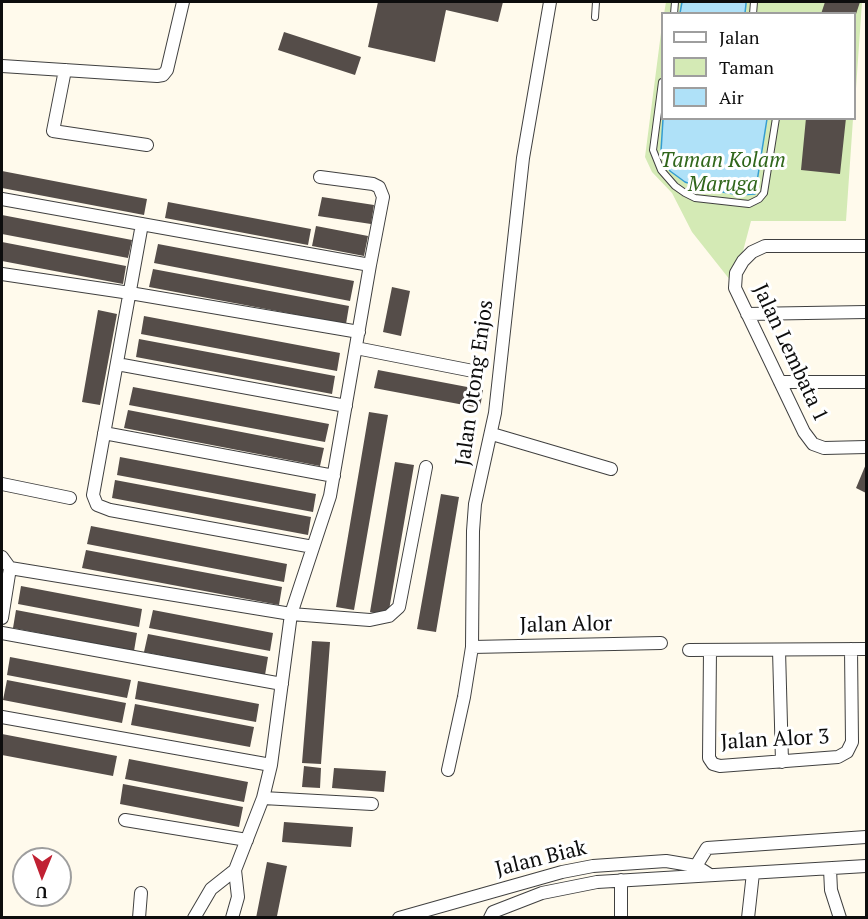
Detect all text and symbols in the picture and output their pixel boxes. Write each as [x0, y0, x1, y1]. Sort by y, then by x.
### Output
legend [661, 12, 856, 120]
text: Jalan [719, 25, 759, 49]
text: Taman [719, 55, 774, 79]
text: Air [719, 85, 744, 109]
park label: Taman Kolam Maruga [660, 148, 786, 198]
street label: Jalan Lembata 1 [747, 280, 833, 426]
street label: Jalan Otong Enjos [451, 298, 499, 468]
street label: Jalan Alor [519, 612, 613, 638]
street label: Jalan Alor 3 [720, 725, 830, 755]
street label: Jalan Biak [493, 836, 589, 882]
north arrow [12, 847, 72, 907]
text: U [36, 882, 48, 904]

